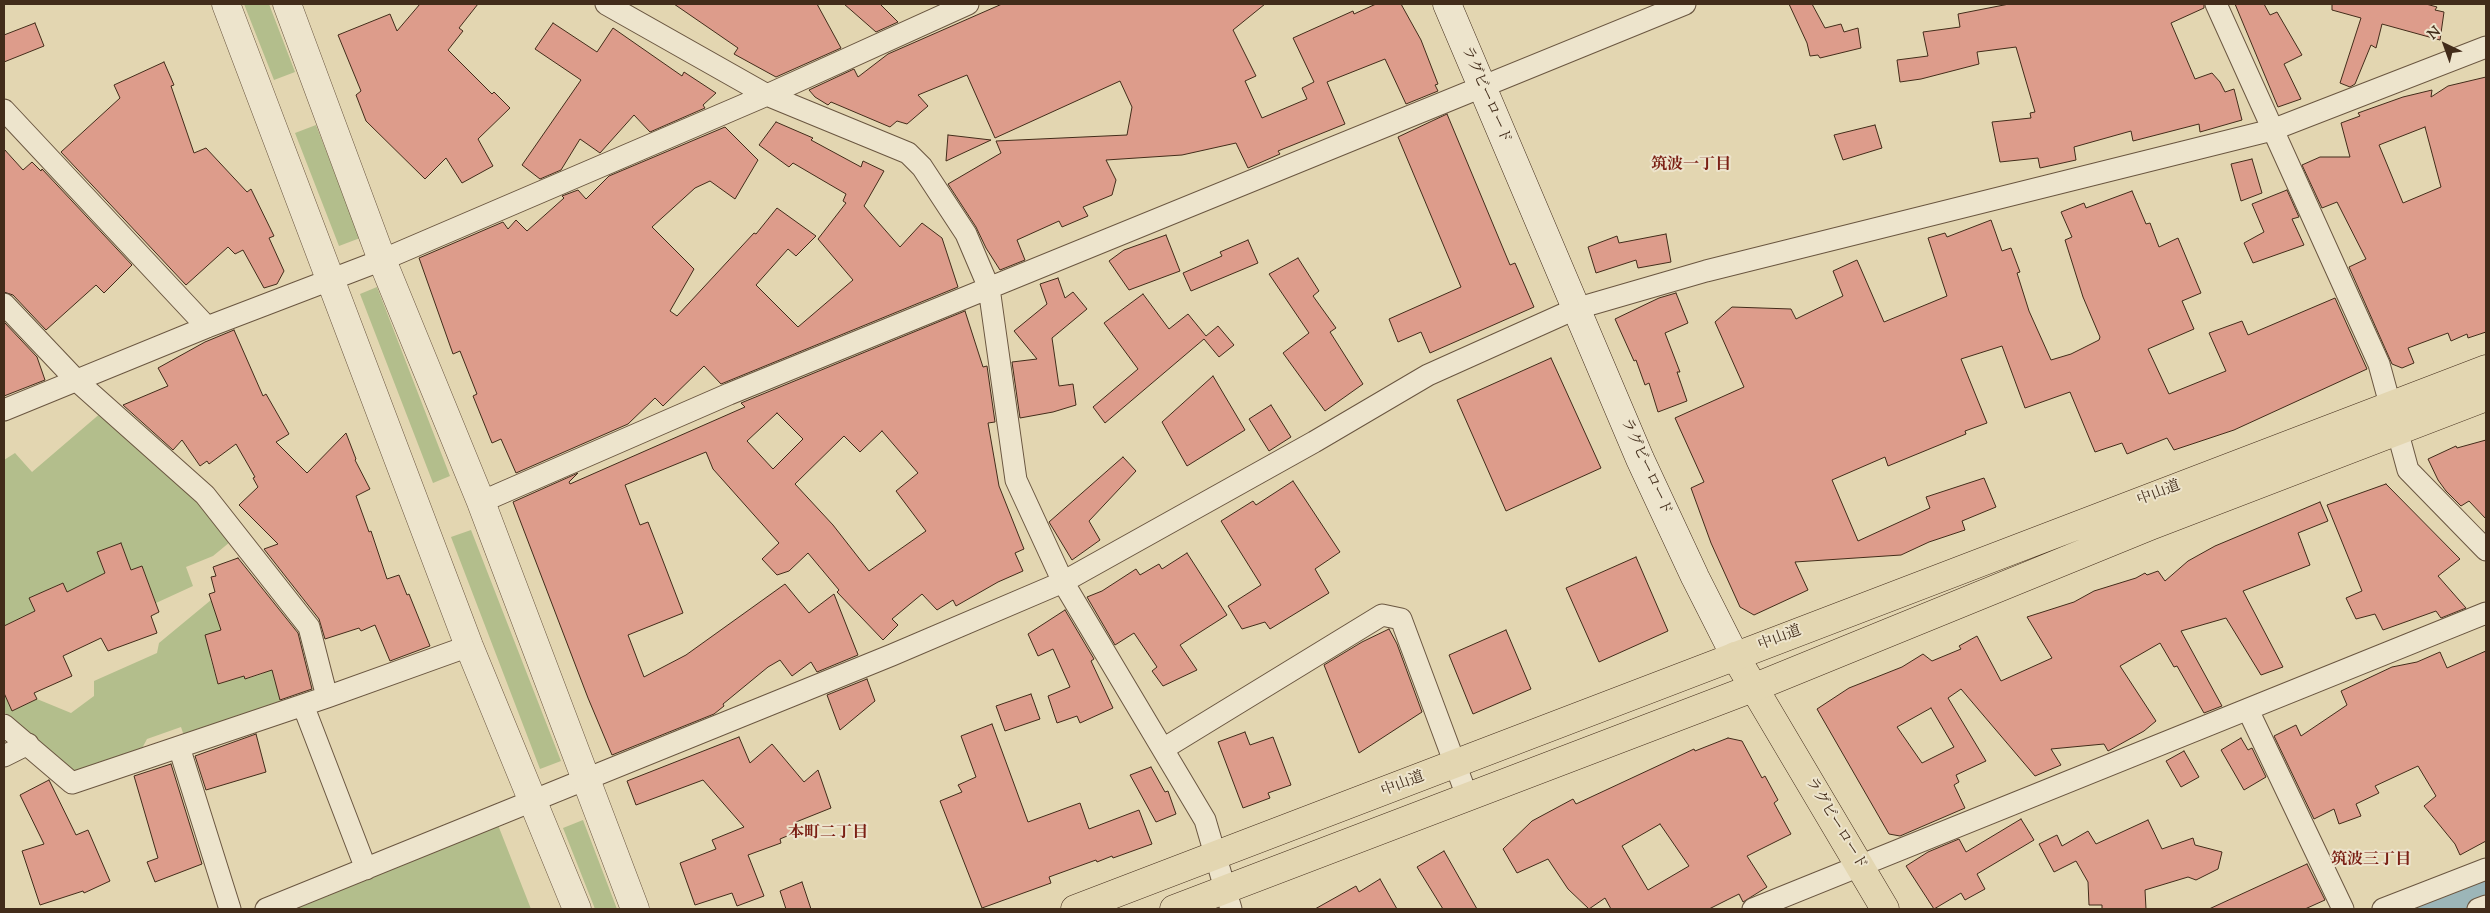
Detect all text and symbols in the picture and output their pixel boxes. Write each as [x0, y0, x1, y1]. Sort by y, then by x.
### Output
north arrow [2420, 20, 2470, 70]
text: N [2424, 23, 2446, 45]
street label: ラグビーロード [1456, 43, 1514, 147]
district label: 筑波一丁目 [1651, 156, 1731, 176]
street label: ラグビーロード [1616, 416, 1674, 518]
street label: 中山道 [2135, 478, 2183, 510]
street label: 中山道 [1756, 623, 1804, 655]
street label: 中山道 [1379, 769, 1427, 801]
street label: ラグビーロード [1800, 775, 1870, 873]
district label: 本町二丁目 [788, 824, 868, 844]
district label: 筑波三丁目 [2331, 851, 2411, 871]

